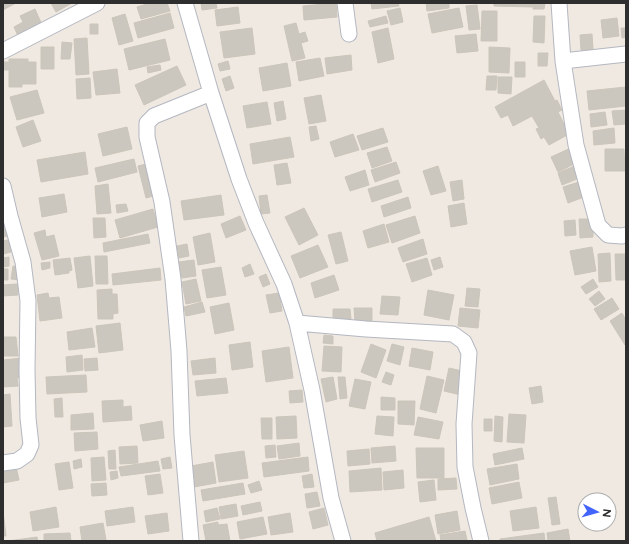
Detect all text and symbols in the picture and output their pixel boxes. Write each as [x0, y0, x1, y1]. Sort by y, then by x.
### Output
north arrow [577, 492, 617, 532]
text: N [600, 508, 613, 518]

